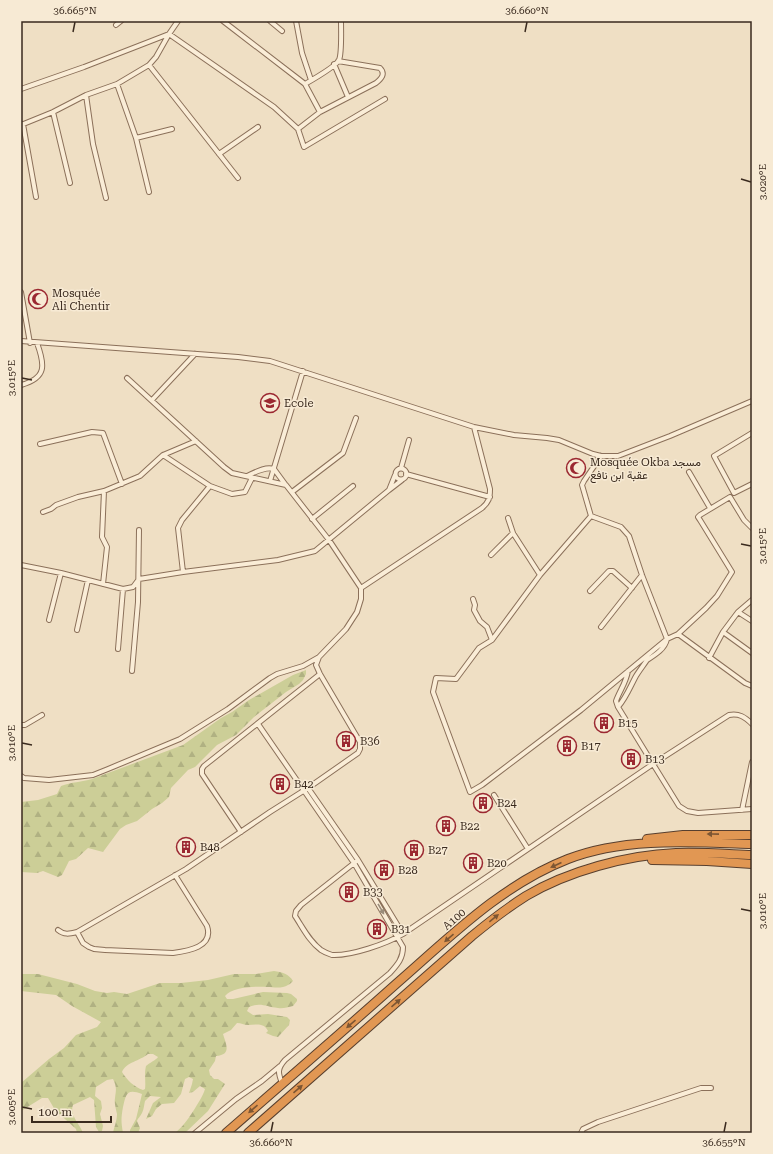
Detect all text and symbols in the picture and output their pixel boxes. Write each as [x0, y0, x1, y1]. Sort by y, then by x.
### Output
text: 36.665°N [53, 5, 97, 16]
text: 36.660°N [505, 5, 549, 16]
text: 3.020°E [757, 164, 768, 200]
place label: Mosquée Ali Chentir [52, 287, 110, 313]
mosque icon: Mosquée Ali Chentir [27, 288, 49, 310]
text: 3.015°E [6, 360, 17, 396]
school or university icon: Ecole [259, 392, 281, 414]
place label: Ecole [284, 397, 313, 410]
place label: Mosquée Okba مسجد عقبة ابن نافع [590, 456, 701, 483]
mosque icon: Mosquée Okba مسجد عقبة ابن نافع [565, 457, 587, 479]
text: 3.015°E [757, 528, 768, 564]
building icon: B15 [593, 712, 615, 734]
place label: B15 [618, 717, 638, 730]
text: 3.010°E [6, 725, 17, 761]
building icon: B36 [335, 730, 357, 752]
place label: B36 [360, 735, 380, 748]
building icon: B17 [556, 735, 578, 757]
place label: B17 [581, 740, 601, 753]
building icon: B13 [620, 748, 642, 770]
place label: B13 [645, 753, 665, 766]
building icon: B42 [269, 773, 291, 795]
place label: B42 [294, 778, 314, 791]
building icon: B24 [472, 792, 494, 814]
place label: B24 [497, 797, 518, 810]
building icon: B22 [435, 815, 457, 837]
place label: B22 [460, 820, 480, 833]
one-way arrow [707, 831, 719, 838]
building icon: B48 [175, 836, 197, 858]
building icon: B27 [403, 839, 425, 861]
place label: B48 [200, 841, 220, 854]
place label: B27 [428, 844, 448, 857]
building icon: B20 [462, 852, 484, 874]
place label: B20 [487, 857, 507, 870]
building icon: B28 [373, 859, 395, 881]
one-way arrow [549, 862, 561, 868]
place label: B28 [398, 864, 418, 877]
building icon: B33 [338, 881, 360, 903]
place label: B33 [363, 886, 383, 899]
text: 3.010°E [757, 893, 768, 929]
one-way arrow [378, 903, 385, 915]
street label: A100 [440, 906, 468, 933]
one-way arrow [489, 914, 500, 923]
building icon: B31 [366, 918, 388, 940]
place label: B31 [391, 923, 411, 936]
one-way arrow [444, 933, 454, 943]
one-way arrow [391, 999, 401, 1008]
one-way arrow [346, 1019, 356, 1028]
one-way arrow [293, 1084, 303, 1094]
text: 3.005°E [6, 1089, 17, 1125]
scale bar [32, 1098, 111, 1124]
one-way arrow [248, 1104, 258, 1114]
text: 100 m [38, 1105, 72, 1119]
text: 36.660°N [249, 1137, 293, 1148]
text: 36.655°N [702, 1137, 746, 1148]

